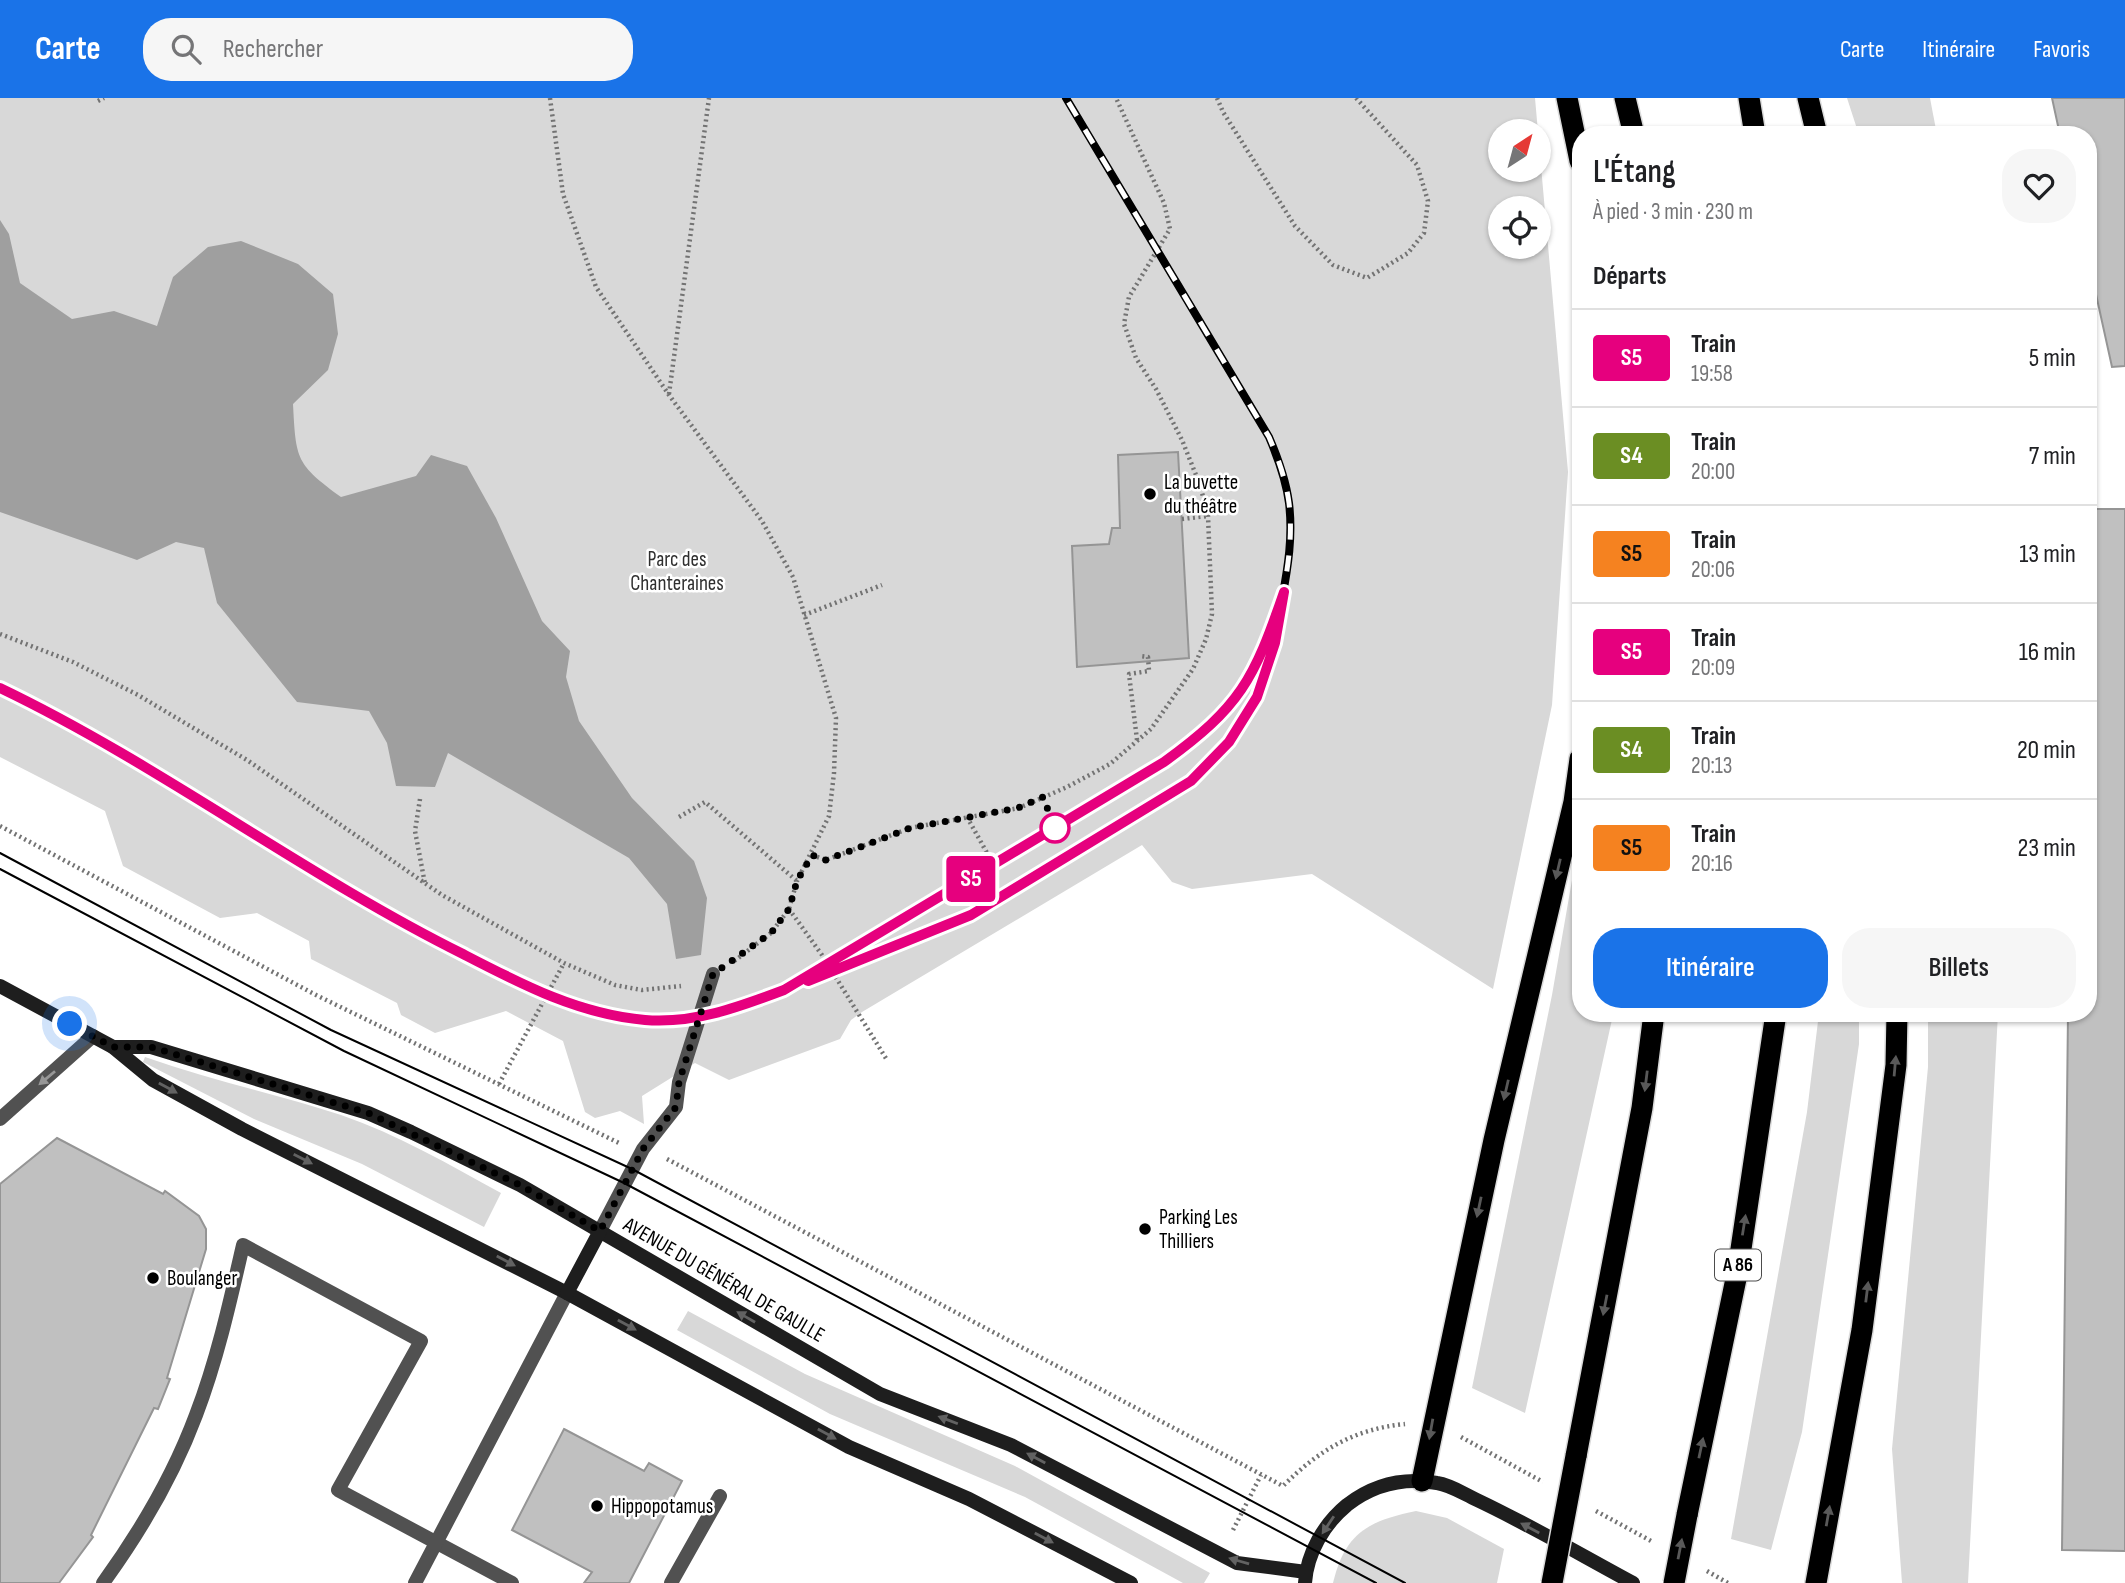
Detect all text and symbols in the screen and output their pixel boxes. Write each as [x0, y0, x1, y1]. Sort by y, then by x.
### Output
search box [143, 18, 633, 81]
text: Carte [35, 29, 101, 69]
icon: search [167, 30, 205, 68]
text: Rechercher [223, 34, 323, 65]
text: Carte [1840, 35, 1884, 64]
text: Itinéraire [1922, 35, 1995, 64]
text: Favoris [2033, 35, 2090, 64]
north arrow [1488, 119, 1550, 182]
map controls [1488, 119, 1551, 259]
button: heart [2002, 149, 2076, 223]
text: L'Étang [1593, 152, 1676, 192]
button: locate [1488, 196, 1551, 259]
text: À pied · 3 min · 230 m [1593, 198, 1753, 226]
text: Départs [1593, 261, 1666, 292]
text: Train [1691, 329, 1736, 360]
text: S5 [1621, 343, 1642, 372]
text: 5 min [2029, 343, 2076, 374]
text: 19:58 [1691, 360, 1733, 388]
text: Train [1691, 427, 1736, 458]
text: S4 [1620, 441, 1643, 470]
text: 7 min [2029, 441, 2076, 472]
text: 20:00 [1691, 458, 1735, 486]
place label: La buvette du théâtre [1164, 470, 1238, 519]
marker: La buvette du théâtre [1142, 486, 1158, 502]
text: Train [1691, 525, 1736, 556]
text: S5 [1621, 539, 1642, 568]
text: 13 min [2019, 539, 2076, 570]
park label: Parc des Chanteraines [630, 547, 724, 596]
text: 20:06 [1691, 556, 1735, 584]
text: Train [1691, 623, 1736, 654]
text: S5 [1621, 637, 1642, 666]
text: 16 min [2019, 637, 2076, 668]
text: 20:09 [1691, 654, 1735, 682]
text: Train [1691, 721, 1736, 752]
text: S4 [1620, 735, 1643, 764]
text: 20 min [2017, 735, 2076, 766]
text: 20:13 [1691, 752, 1733, 780]
unlabelled marker [1040, 813, 1070, 843]
text: Train [1691, 819, 1736, 850]
text: S5 [1621, 833, 1642, 862]
text: 23 min [2018, 833, 2076, 864]
text: 20:16 [1691, 850, 1733, 878]
line badge: S5 [940, 856, 1002, 902]
one-way arrow [1552, 858, 1563, 880]
text: S5 [960, 864, 982, 893]
button: Itinéraire [1593, 928, 1828, 1008]
button: Billets [1842, 928, 2076, 1008]
your location [52, 1006, 87, 1041]
one-way arrow [1890, 1055, 1901, 1077]
one-way arrow [39, 1070, 56, 1085]
one-way arrow [1640, 1070, 1651, 1092]
one-way arrow [1500, 1079, 1511, 1101]
one-way arrow [158, 1082, 178, 1094]
one-way arrow [293, 1154, 313, 1165]
one-way arrow [1473, 1196, 1484, 1218]
place label: Parking Les Thilliers [1159, 1205, 1238, 1254]
street label: AVENUE DU GÉNÉRAL DE GAULLE [618, 1212, 829, 1348]
one-way arrow [1739, 1214, 1750, 1236]
marker: Parking Les Thilliers [1137, 1221, 1153, 1237]
road number: A 86 [1715, 1250, 1761, 1280]
one-way arrow [496, 1255, 516, 1267]
place label: Boulanger [167, 1266, 238, 1291]
marker: Boulanger [145, 1270, 161, 1286]
one-way arrow [1861, 1281, 1872, 1303]
one-way arrow [1599, 1294, 1610, 1316]
one-way arrow [736, 1311, 755, 1323]
one-way arrow [617, 1320, 637, 1331]
one-way arrow [937, 1415, 958, 1426]
one-way arrow [1426, 1418, 1437, 1440]
one-way arrow [817, 1428, 837, 1440]
one-way arrow [1695, 1437, 1706, 1459]
one-way arrow [1026, 1452, 1046, 1464]
place label: Hippopotamus [611, 1494, 713, 1519]
marker: Hippopotamus [589, 1498, 605, 1514]
one-way arrow [1823, 1505, 1834, 1527]
one-way arrow [1321, 1516, 1335, 1534]
one-way arrow [1520, 1522, 1540, 1533]
one-way arrow [1034, 1532, 1054, 1543]
one-way arrow [1675, 1538, 1686, 1560]
one-way arrow [1227, 1555, 1249, 1566]

